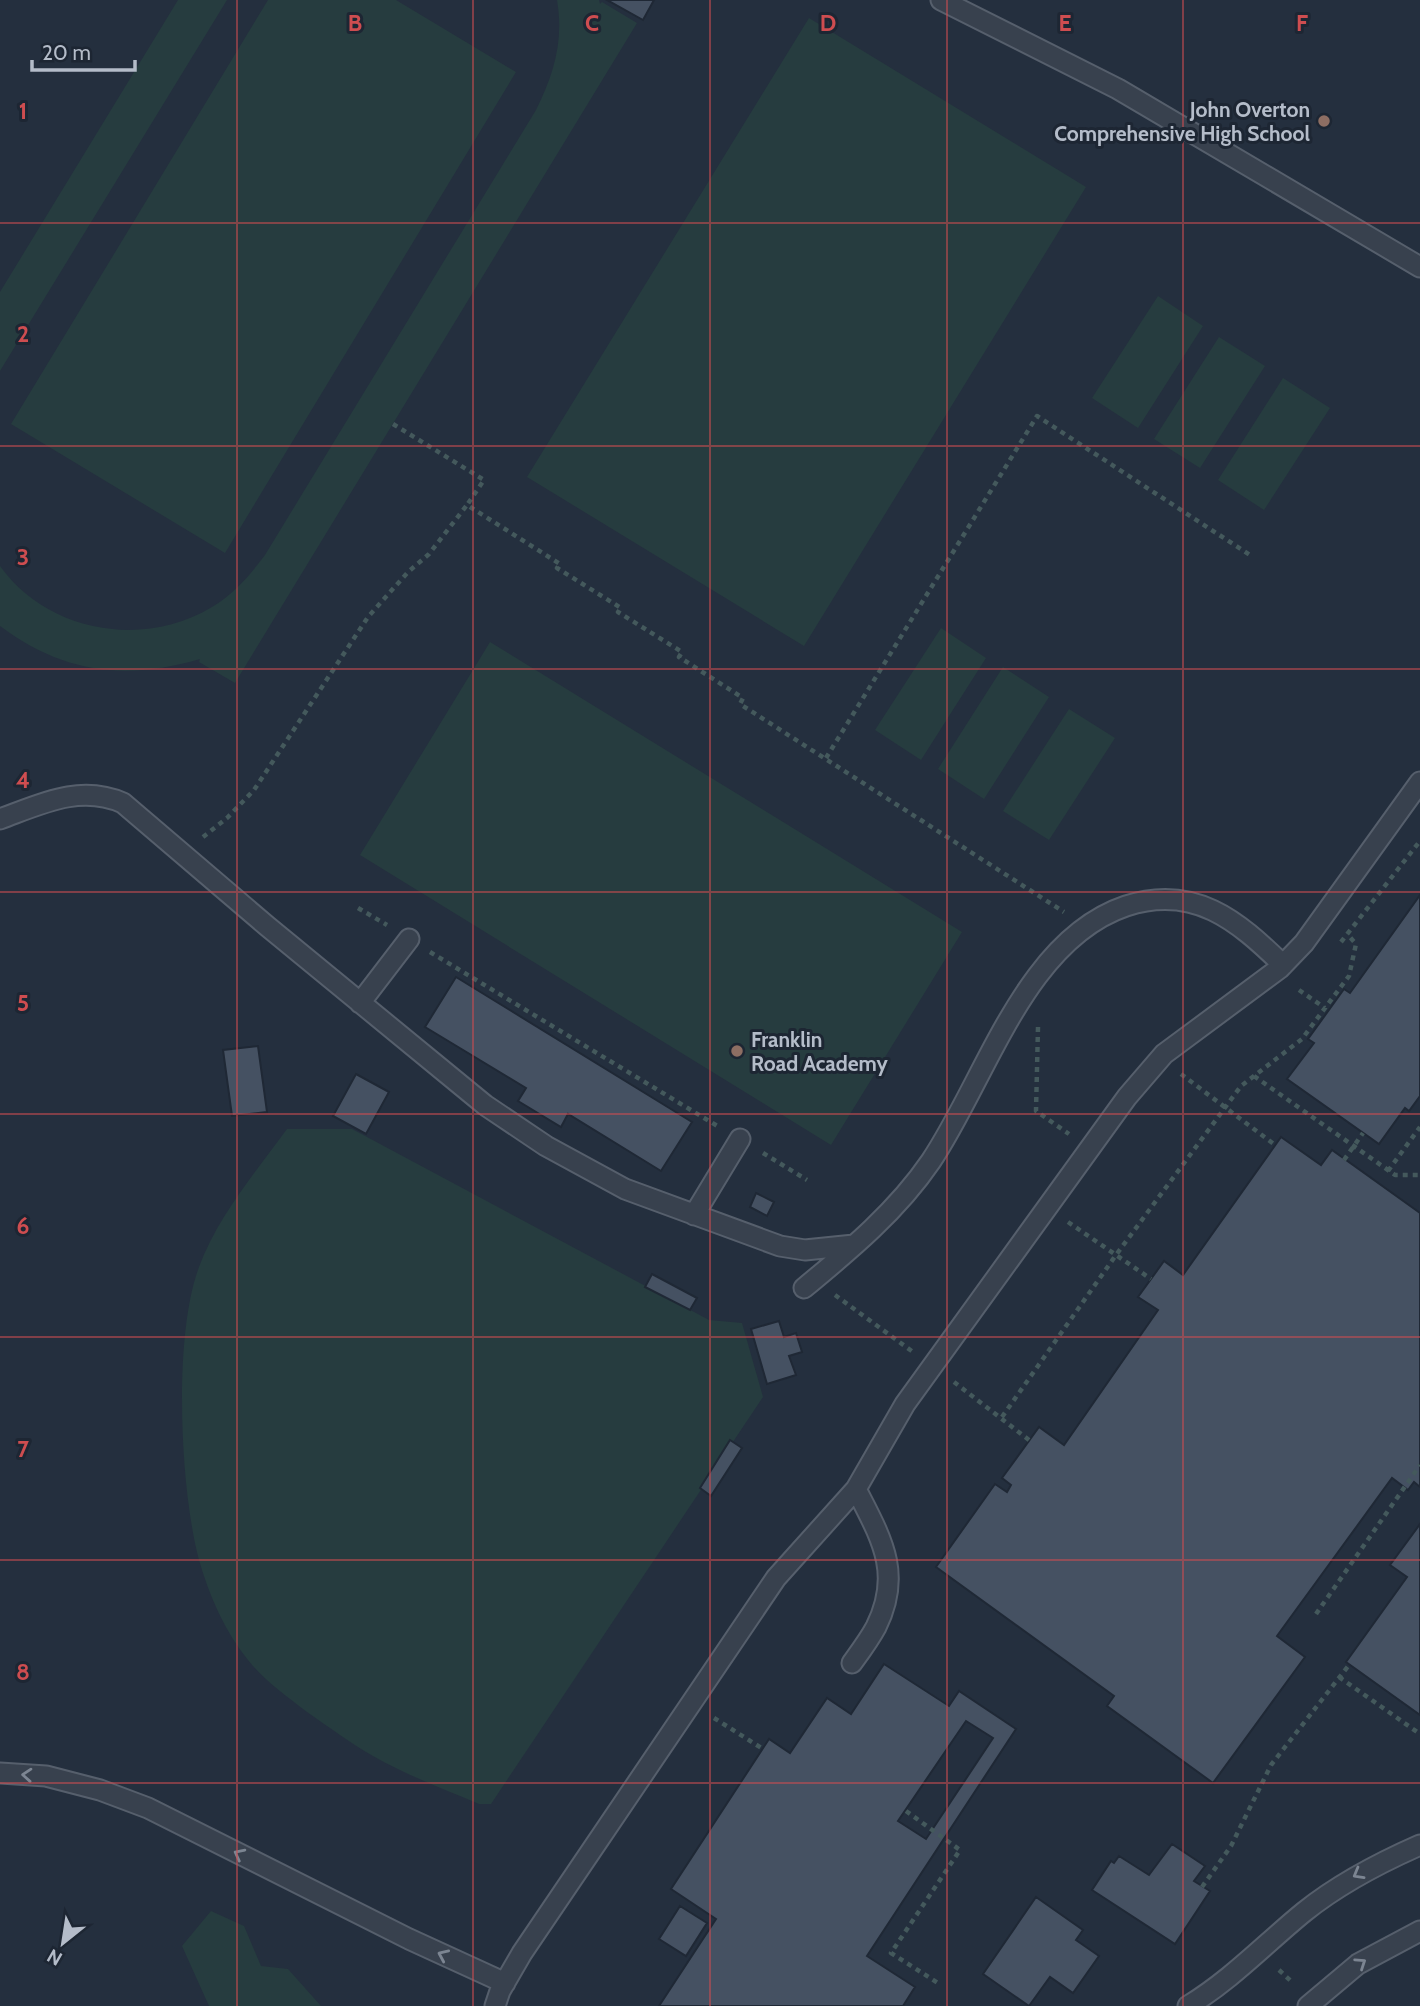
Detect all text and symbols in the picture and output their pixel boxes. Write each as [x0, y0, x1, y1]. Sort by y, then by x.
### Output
text: B [348, 9, 362, 37]
text: C [585, 9, 599, 37]
text: D [820, 9, 836, 37]
text: E [1058, 9, 1072, 37]
text: F [1296, 9, 1308, 37]
scale bar [32, 28, 135, 72]
text: 20 m [42, 40, 91, 65]
text: 1 [19, 97, 27, 125]
place label: John Overton Comprehensive High School [1054, 97, 1310, 146]
marker: John Overton Comprehensive High School [1316, 113, 1332, 129]
text: 2 [17, 320, 29, 348]
text: 3 [17, 543, 29, 571]
text: 4 [16, 766, 30, 794]
text: 5 [17, 989, 29, 1017]
place label: Franklin Road Academy [751, 1027, 888, 1076]
marker: Franklin Road Academy [729, 1043, 745, 1059]
text: 6 [17, 1212, 29, 1240]
text: 7 [17, 1435, 29, 1463]
text: 8 [16, 1658, 30, 1686]
one-way arrow [22, 1768, 33, 1783]
one-way arrow [234, 1848, 246, 1862]
one-way arrow [1353, 1866, 1366, 1879]
north arrow [28, 1908, 98, 1978]
text: N [43, 1944, 66, 1971]
one-way arrow [438, 1949, 450, 1963]
one-way arrow [1353, 1959, 1366, 1972]

